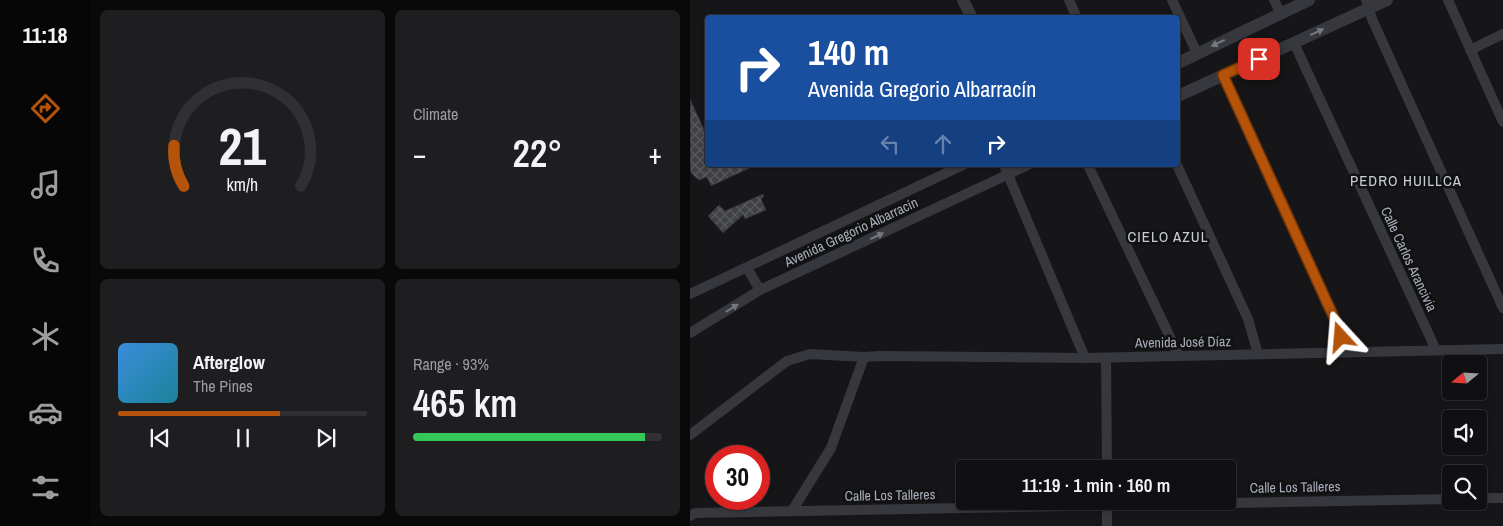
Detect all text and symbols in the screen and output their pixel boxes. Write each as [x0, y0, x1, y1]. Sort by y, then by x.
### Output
text: 11:18 [22, 20, 68, 50]
one-way arrow [1310, 28, 1324, 36]
text: 140 m [808, 29, 889, 76]
icon: right [725, 35, 790, 100]
pin [1238, 38, 1280, 80]
one-way arrow [1211, 40, 1225, 48]
icon: arrive [1245, 45, 1273, 73]
text: Avenida Gregorio Albarracín [808, 74, 1036, 104]
icon: directions [28, 91, 63, 126]
text: Climate [413, 103, 458, 125]
text: 21 [219, 111, 266, 181]
text: 22° [513, 128, 562, 179]
icon: left [876, 130, 904, 158]
icon: ahead [929, 130, 957, 158]
icon: right [982, 130, 1010, 158]
text: − [413, 135, 426, 173]
text: + [649, 135, 662, 173]
icon: music [28, 167, 63, 202]
district label: PEDRO HUILLCA [1350, 170, 1462, 191]
text: km/h [227, 173, 258, 197]
street label: Avenida Gregorio Albarracín [780, 193, 921, 271]
street label: Calle Carlos Arancivia [1377, 204, 1441, 315]
district label: CIELO AZUL [1127, 226, 1209, 247]
one-way arrow [870, 231, 884, 239]
icon: phone [28, 243, 63, 278]
one-way arrow [725, 303, 738, 312]
position arrow [1314, 310, 1366, 362]
icon: climate [28, 319, 63, 354]
street label: Avenida José Díaz [1134, 332, 1231, 352]
text: Afterglow [193, 349, 265, 375]
text: Range · 93% [413, 353, 489, 375]
north arrow [1442, 355, 1488, 400]
map controls [1442, 355, 1487, 510]
text: The Pines [193, 375, 253, 397]
text: 465 km [413, 378, 517, 429]
icon: car [28, 395, 63, 430]
button: sound [1442, 410, 1487, 455]
icon: previous [146, 424, 174, 452]
icon: pause [229, 424, 257, 452]
icon: next [312, 424, 340, 452]
speed limit sign: 30 [705, 445, 770, 510]
button: search [1442, 465, 1487, 510]
icon: filters [28, 470, 63, 505]
text: 11:19 · 1 min · 160 m [1022, 472, 1170, 498]
street label: Calle Los Talleres [1250, 477, 1341, 497]
street label: Calle Los Talleres [845, 485, 936, 505]

